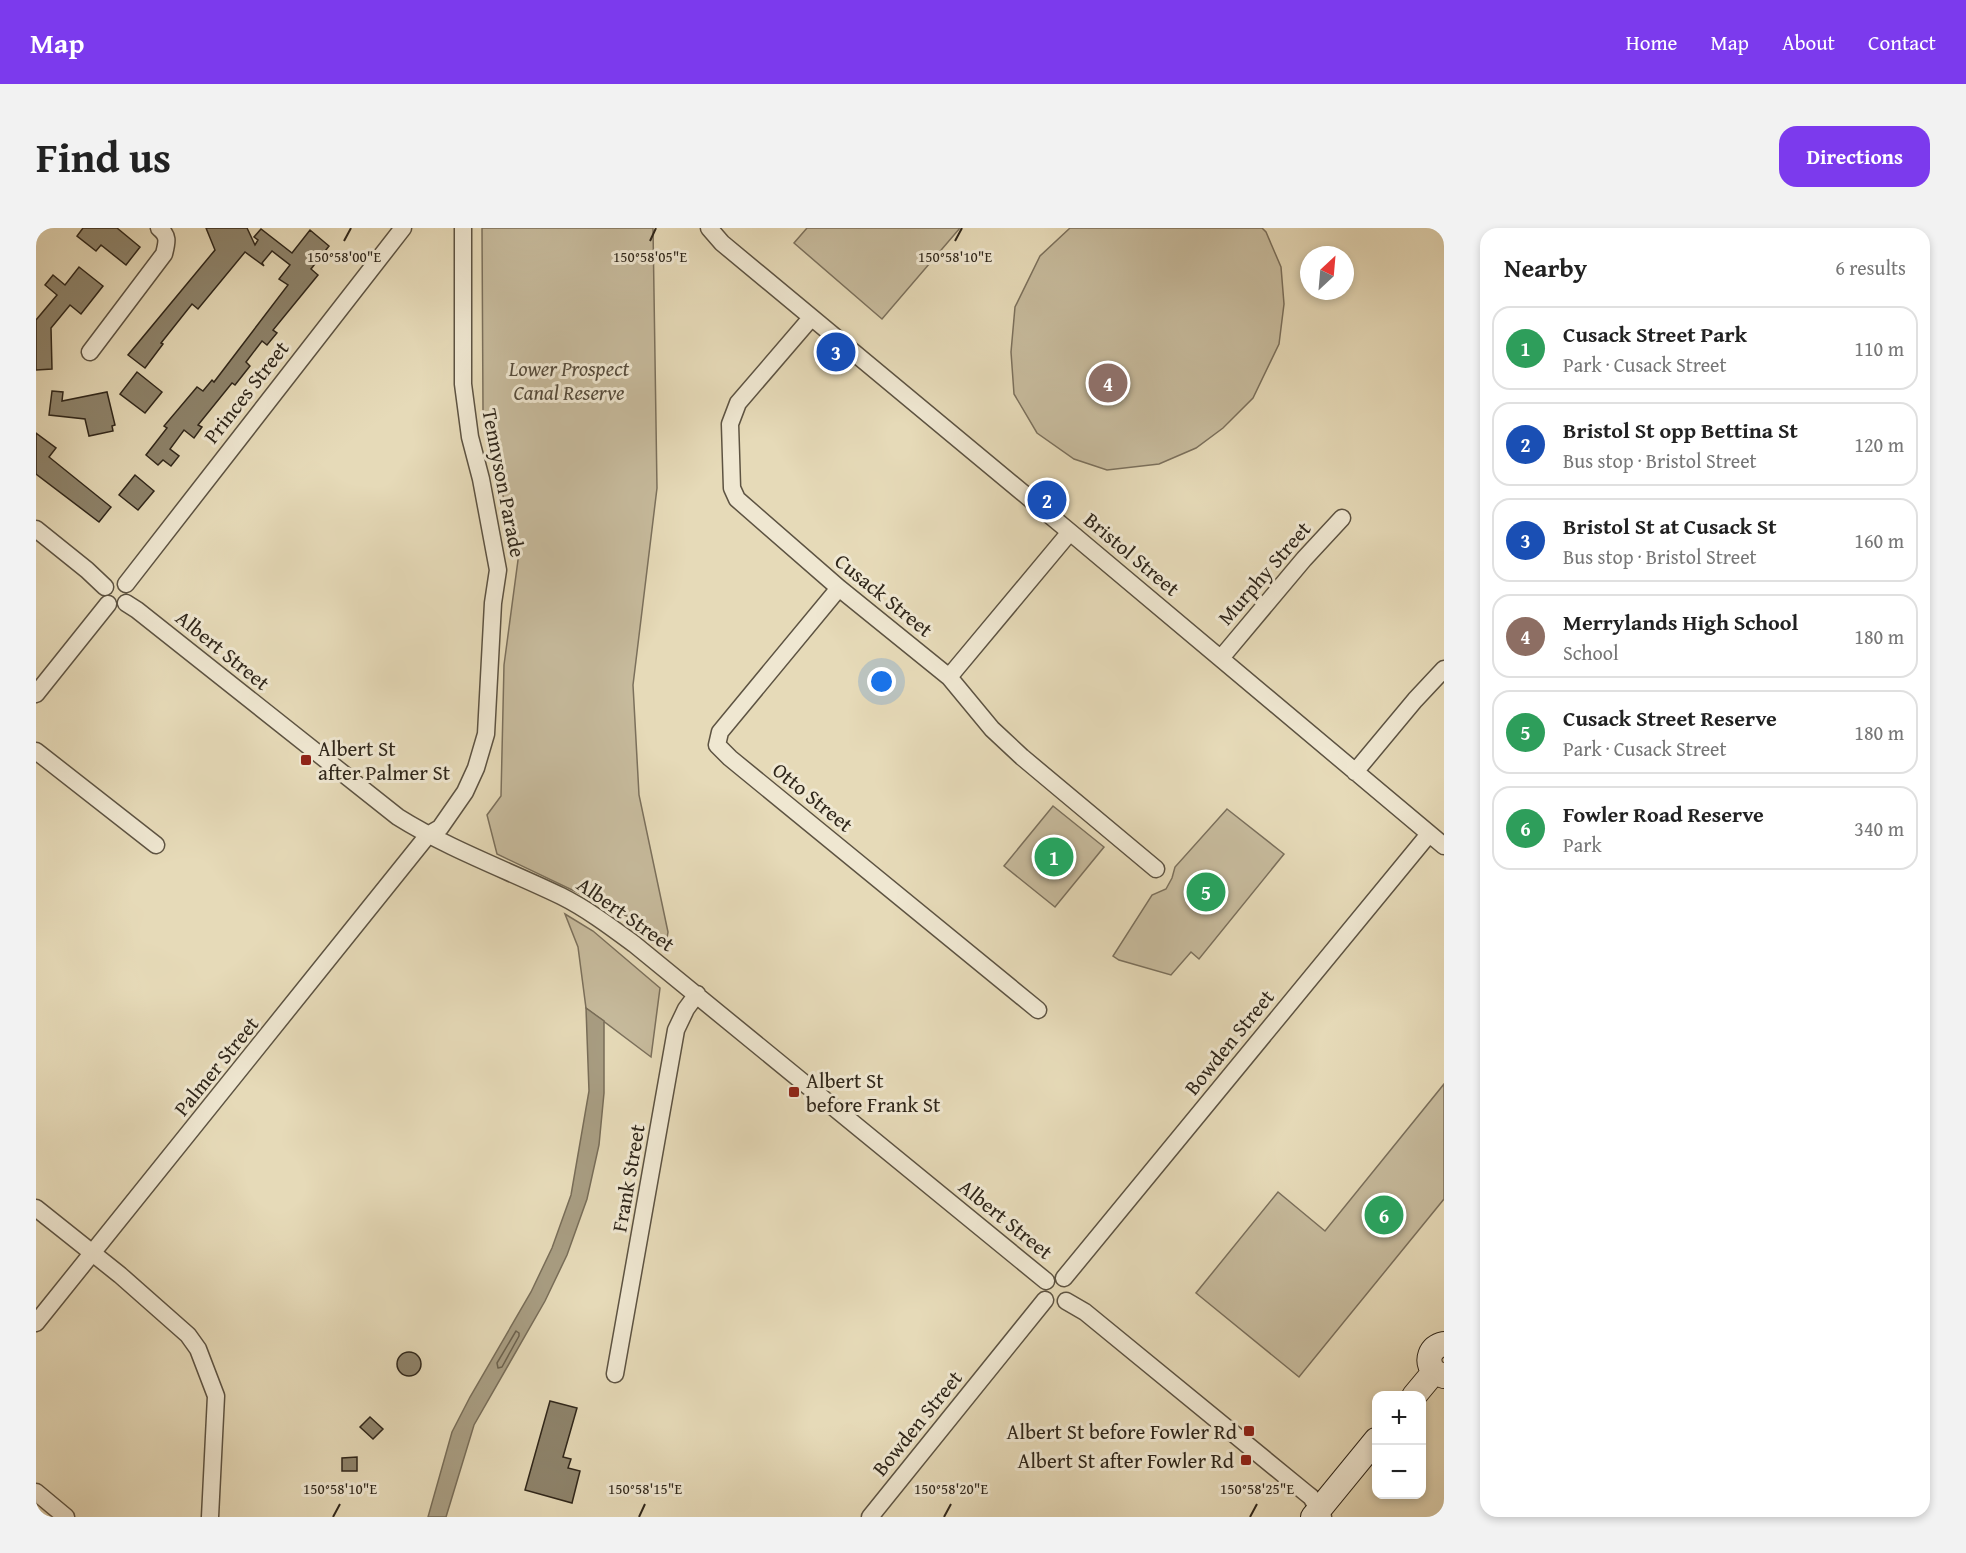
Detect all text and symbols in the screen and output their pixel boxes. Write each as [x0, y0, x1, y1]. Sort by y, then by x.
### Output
text: Map [30, 22, 84, 63]
text: Home [1626, 27, 1677, 58]
text: Map [1710, 27, 1749, 58]
text: About [1782, 27, 1835, 58]
text: Contact [1868, 27, 1936, 58]
text: Find us [36, 126, 171, 187]
button: Directions [1779, 126, 1930, 187]
text: 150°58'00"E [307, 246, 381, 267]
text: 150°58'05"E [613, 246, 687, 267]
text: 150°58'10"E [918, 246, 992, 267]
north arrow [1300, 246, 1354, 300]
text: Nearby [1504, 248, 1587, 287]
text: 6 results [1835, 253, 1906, 282]
text: Cusack Street Park [1563, 318, 1747, 350]
pin: 3 [816, 330, 856, 374]
street label: Princes Street [196, 334, 296, 450]
text: 1 [1520, 334, 1531, 363]
text: 110 m [1854, 334, 1904, 363]
text: Park · Cusack Street [1563, 350, 1727, 379]
park label: Lower Prospect Canal Reserve [508, 353, 630, 408]
pin: 4 [1088, 360, 1128, 406]
street label: Tennyson Parade [474, 406, 534, 560]
text: Bristol St opp Bettina St [1563, 414, 1798, 446]
text: 2 [1520, 430, 1531, 459]
text: 120 m [1854, 430, 1904, 459]
text: Bus stop · Bristol Street [1563, 446, 1757, 475]
pin: 2 [1028, 478, 1066, 522]
street label: Bristol Street [1077, 505, 1187, 604]
text: Bristol St at Cusack St [1563, 510, 1777, 542]
street label: Murphy Street [1210, 514, 1318, 632]
text: 3 [1520, 526, 1531, 555]
text: 160 m [1854, 526, 1904, 555]
text: Bus stop · Bristol Street [1563, 542, 1757, 571]
street label: Cusack Street [828, 546, 940, 645]
street label: Albert Street [169, 602, 277, 698]
text: Merrylands High School [1563, 606, 1798, 638]
text: 4 [1520, 622, 1531, 651]
text: 180 m [1854, 622, 1904, 651]
text: School [1563, 638, 1619, 667]
your location [867, 667, 896, 696]
text: Cusack Street Reserve [1563, 702, 1777, 734]
text: 5 [1520, 718, 1531, 747]
text: 180 m [1854, 718, 1904, 747]
place label: Albert St after Palmer St [318, 733, 451, 788]
text: Park · Cusack Street [1563, 734, 1727, 763]
marker: Albert St after Palmer St [299, 753, 313, 767]
street label: Otto Street [766, 755, 861, 840]
text: Fowler Road Reserve [1563, 798, 1764, 830]
text: 6 [1520, 814, 1531, 843]
text: 340 m [1854, 814, 1904, 843]
text: Park [1563, 830, 1602, 859]
pin: 1 [1034, 834, 1074, 880]
street label: Albert Street [571, 869, 682, 959]
pin: 5 [1186, 870, 1226, 914]
street label: Bowden Street [1177, 982, 1282, 1101]
street label: Palmer Street [166, 1009, 266, 1123]
place label: Albert St before Frank St [806, 1065, 941, 1120]
marker: Albert St before Frank St [787, 1085, 801, 1099]
street label: Frank Street [603, 1121, 653, 1234]
street label: Albert Street [952, 1171, 1060, 1267]
pin: 6 [1364, 1192, 1404, 1238]
street label: Bowden Street [865, 1363, 970, 1482]
map controls [1372, 1391, 1426, 1499]
button: + [1372, 1391, 1426, 1445]
place label: Albert St before Fowler Rd [1007, 1416, 1238, 1447]
marker: Albert St before Fowler Rd [1242, 1424, 1256, 1438]
place label: Albert St after Fowler Rd [1017, 1445, 1235, 1476]
button: − [1372, 1445, 1426, 1499]
marker: Albert St after Fowler Rd [1239, 1453, 1253, 1467]
text: 150°58'10"E [303, 1478, 377, 1499]
text: 150°58'15"E [608, 1478, 682, 1499]
text: 150°58'20"E [914, 1478, 988, 1499]
text: 150°58'25"E [1220, 1478, 1294, 1499]

